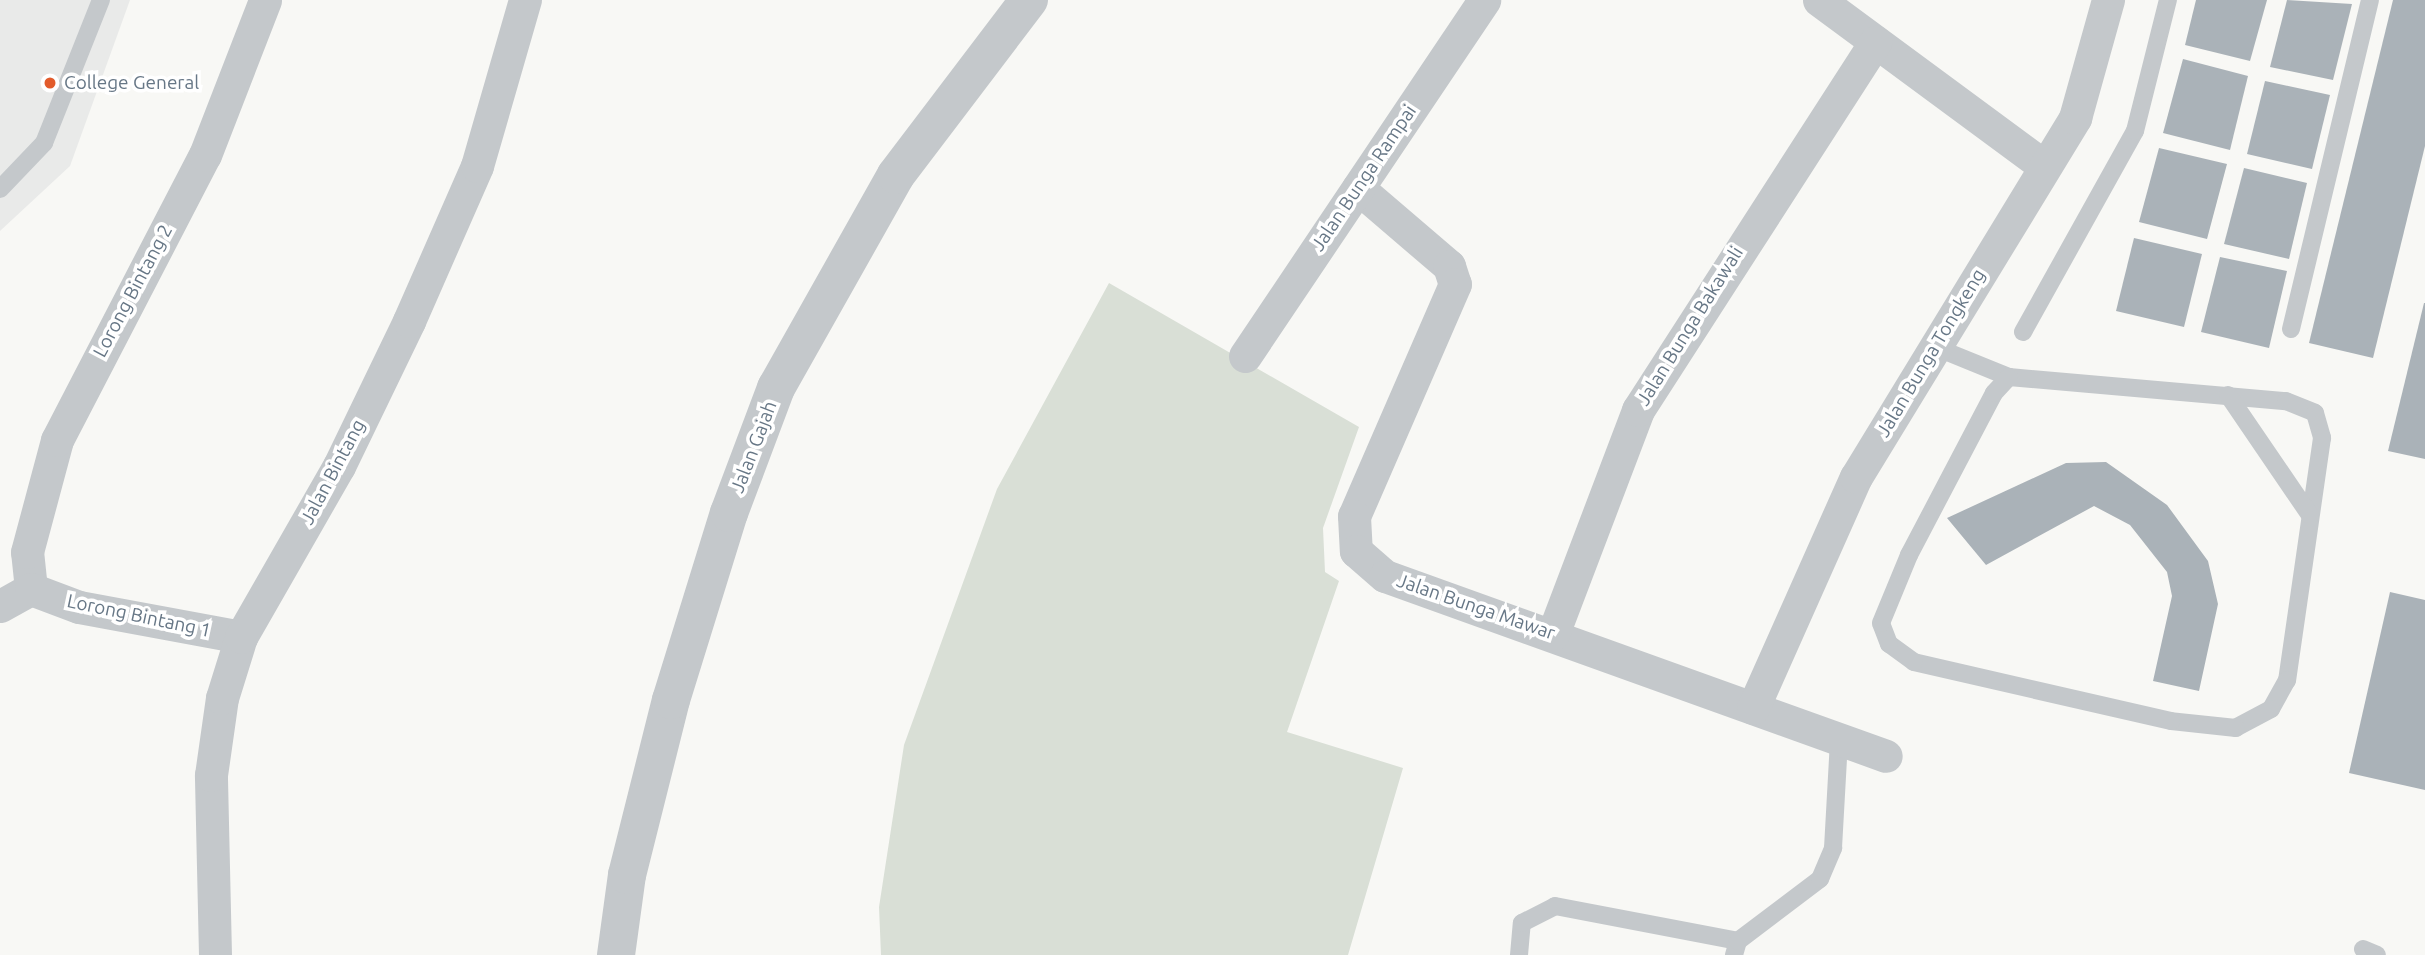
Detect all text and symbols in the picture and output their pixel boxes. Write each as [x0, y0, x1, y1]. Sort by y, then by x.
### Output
place label: College General [64, 72, 199, 94]
marker: College General [42, 75, 58, 91]
street label: Jalan Bunga Rampai [1307, 101, 1421, 255]
street label: Lorong Bintang 2 [88, 221, 178, 361]
street label: Jalan Bunga Bakawali [1632, 242, 1748, 410]
street label: Jalan Bunga Tongkeng [1872, 265, 1990, 441]
street label: Jalan Gajah [726, 398, 782, 496]
street label: Jalan Bintang [296, 416, 370, 528]
street label: Jalan Bunga Mawar [1394, 569, 1558, 645]
street label: Lorong Bintang 1 [65, 590, 213, 642]

